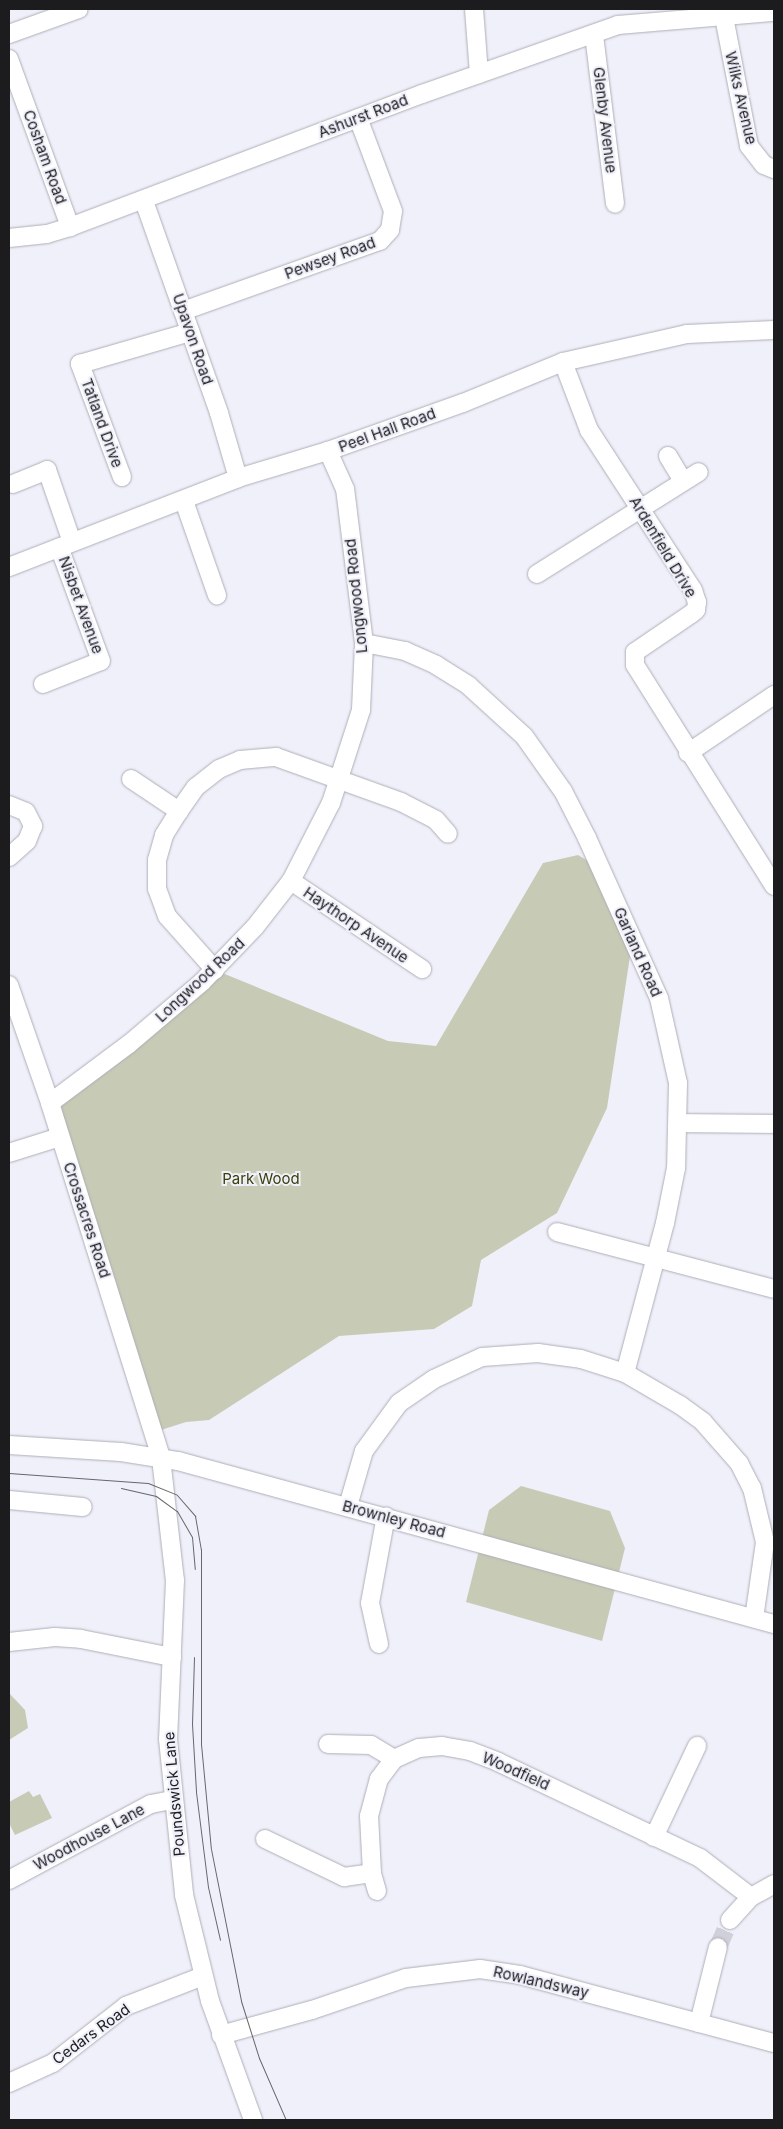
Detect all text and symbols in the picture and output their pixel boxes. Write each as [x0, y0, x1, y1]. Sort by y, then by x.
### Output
street label: Wilks Avenue [722, 50, 760, 146]
street label: Glenby Avenue [590, 66, 620, 174]
street label: Ashurst Road [315, 91, 411, 141]
street label: Cosham Road [20, 108, 70, 206]
street label: Pewsey Road [282, 233, 378, 283]
street label: Upavon Road [169, 291, 217, 387]
street label: Tatland Drive [78, 376, 126, 470]
street label: Peel Hall Road [336, 404, 438, 456]
street label: Ardenfield Drive [626, 493, 700, 601]
street label: Longwood Road [341, 538, 371, 654]
street label: Nisbet Avenue [55, 554, 107, 656]
street label: Haythorp Avenue [300, 883, 412, 967]
street label: Garland Road [610, 904, 666, 1000]
street label: Longwood Road [152, 934, 248, 1026]
street label: Crossacres Road [60, 1160, 114, 1280]
park label: Park Wood [222, 1170, 300, 1188]
street label: Brownley Road [340, 1497, 448, 1541]
street label: Poundswick Lane [160, 1731, 188, 1857]
street label: Woodfield [479, 1748, 553, 1794]
street label: Woodhouse Lane [30, 1800, 148, 1874]
street label: Rowlandsway [492, 1962, 590, 2002]
street label: Cedars Road [49, 2000, 133, 2068]

